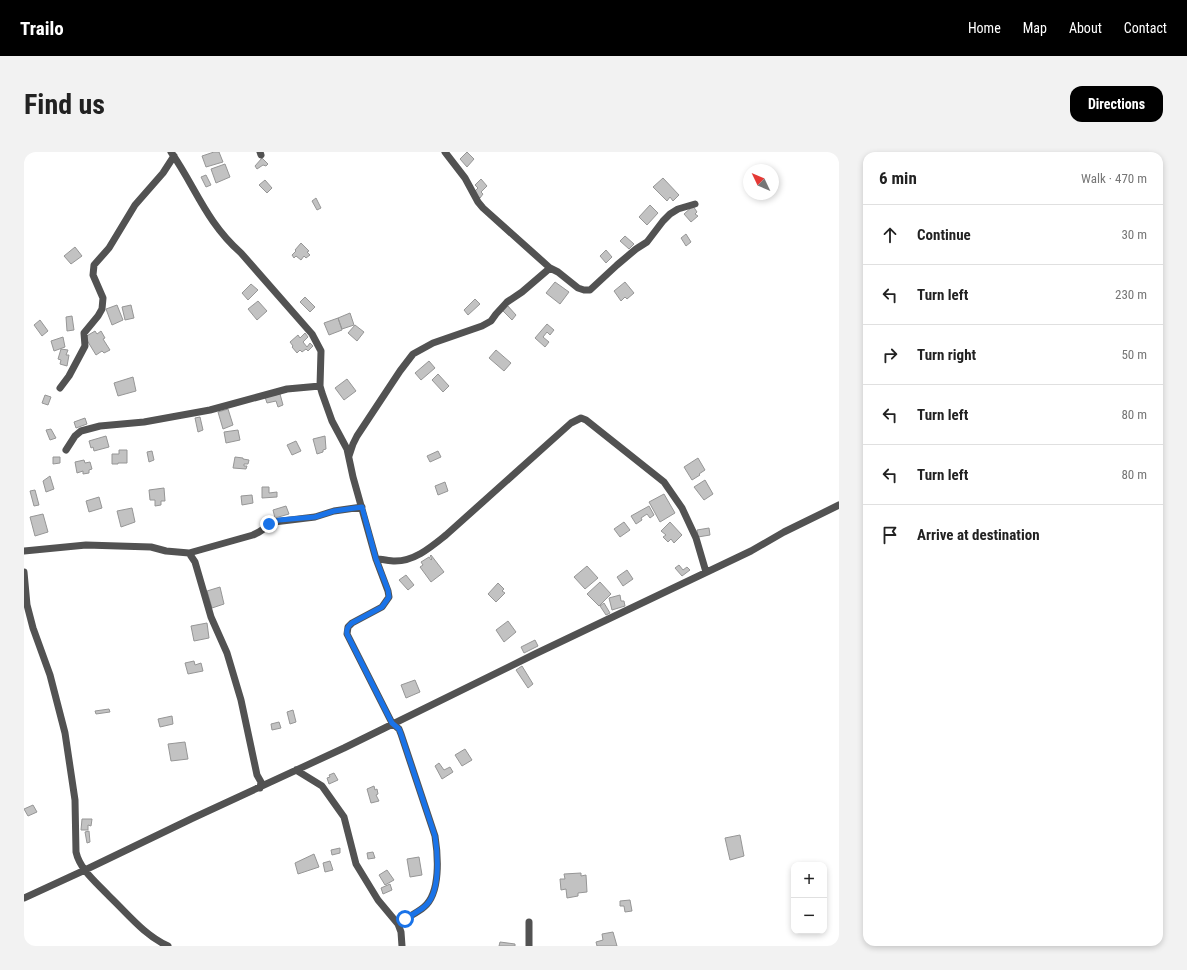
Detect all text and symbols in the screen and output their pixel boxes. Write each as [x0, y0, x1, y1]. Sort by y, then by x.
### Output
text: Trailo [20, 17, 64, 40]
text: Home [968, 20, 1001, 36]
text: Map [1023, 20, 1047, 36]
text: About [1069, 20, 1102, 36]
text: Contact [1124, 20, 1167, 36]
button: Directions [1070, 86, 1163, 122]
text: Find us [24, 88, 105, 121]
north arrow [743, 164, 779, 200]
text: 6 min [879, 168, 917, 188]
text: Walk · 470 m [1081, 171, 1147, 186]
icon: ahead [879, 224, 901, 246]
text: Continue [917, 226, 971, 244]
text: 30 m [1121, 227, 1147, 242]
icon: left [879, 284, 901, 306]
text: Turn left [917, 286, 968, 304]
text: 230 m [1115, 287, 1147, 302]
icon: right [879, 344, 901, 366]
text: Turn right [917, 346, 976, 364]
text: 50 m [1121, 347, 1147, 362]
icon: left [879, 404, 901, 426]
text: Turn left [917, 406, 968, 424]
text: 80 m [1121, 407, 1147, 422]
icon: left [879, 464, 901, 486]
text: Turn left [917, 466, 968, 484]
text: 80 m [1121, 467, 1147, 482]
route end [260, 515, 278, 533]
icon: arrive [879, 524, 901, 546]
text: Arrive at destination [917, 526, 1040, 544]
map controls [791, 862, 827, 934]
button: + [791, 862, 827, 898]
button: − [791, 898, 827, 934]
route start [396, 910, 414, 928]

